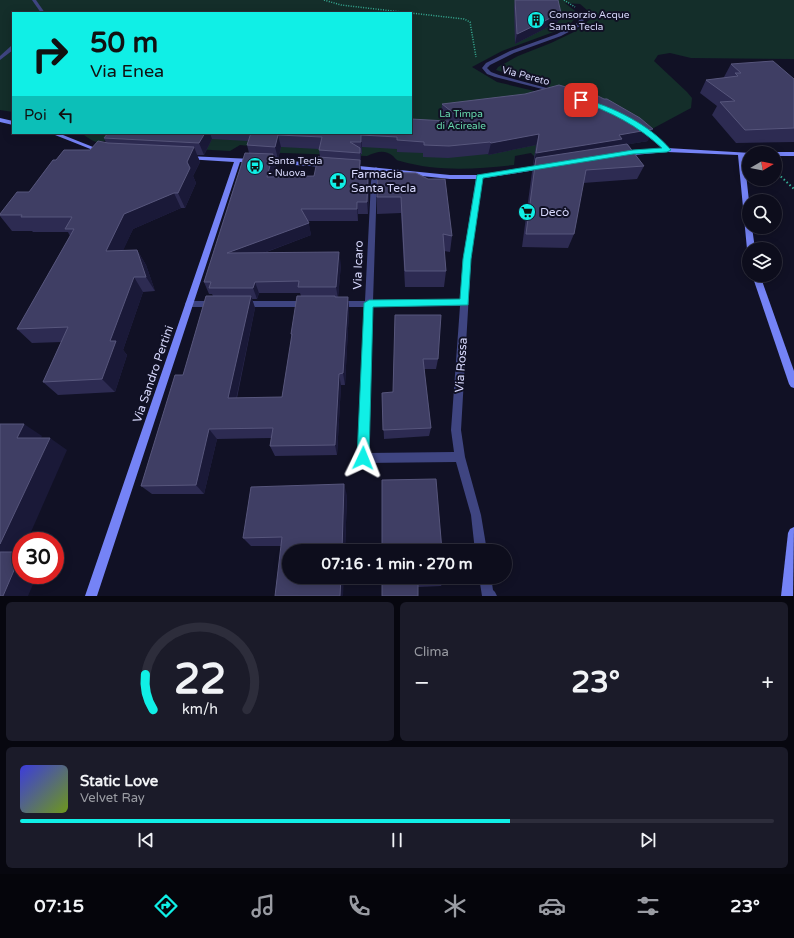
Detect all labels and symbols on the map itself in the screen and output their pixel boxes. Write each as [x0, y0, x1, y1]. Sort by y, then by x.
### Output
place label: Consorzio Acque Santa Tecla [549, 9, 630, 33]
building icon: Consorzio Acque Santa Tecla [526, 10, 546, 30]
street label: Via Pereto [501, 64, 551, 88]
pin [564, 83, 598, 117]
park label: La Timpa di Acireale [436, 108, 486, 132]
north arrow [742, 146, 782, 186]
place label: Santa Tecla - Nuova [268, 155, 322, 179]
bus stop icon: Santa Tecla - Nuova [245, 156, 265, 176]
place label: Farmacia Santa Tecla [351, 167, 416, 195]
pharmacy icon: Farmacia Santa Tecla [328, 171, 348, 191]
supermarket icon: Decò [517, 202, 537, 222]
place label: Decò [540, 205, 569, 219]
street label: Via Icaro [350, 240, 366, 290]
street label: Via Sandro Pertini [130, 323, 176, 425]
street label: Via Rossa [452, 337, 470, 393]
position arrow [342, 437, 384, 479]
speed limit sign: 30 [12, 532, 64, 584]

